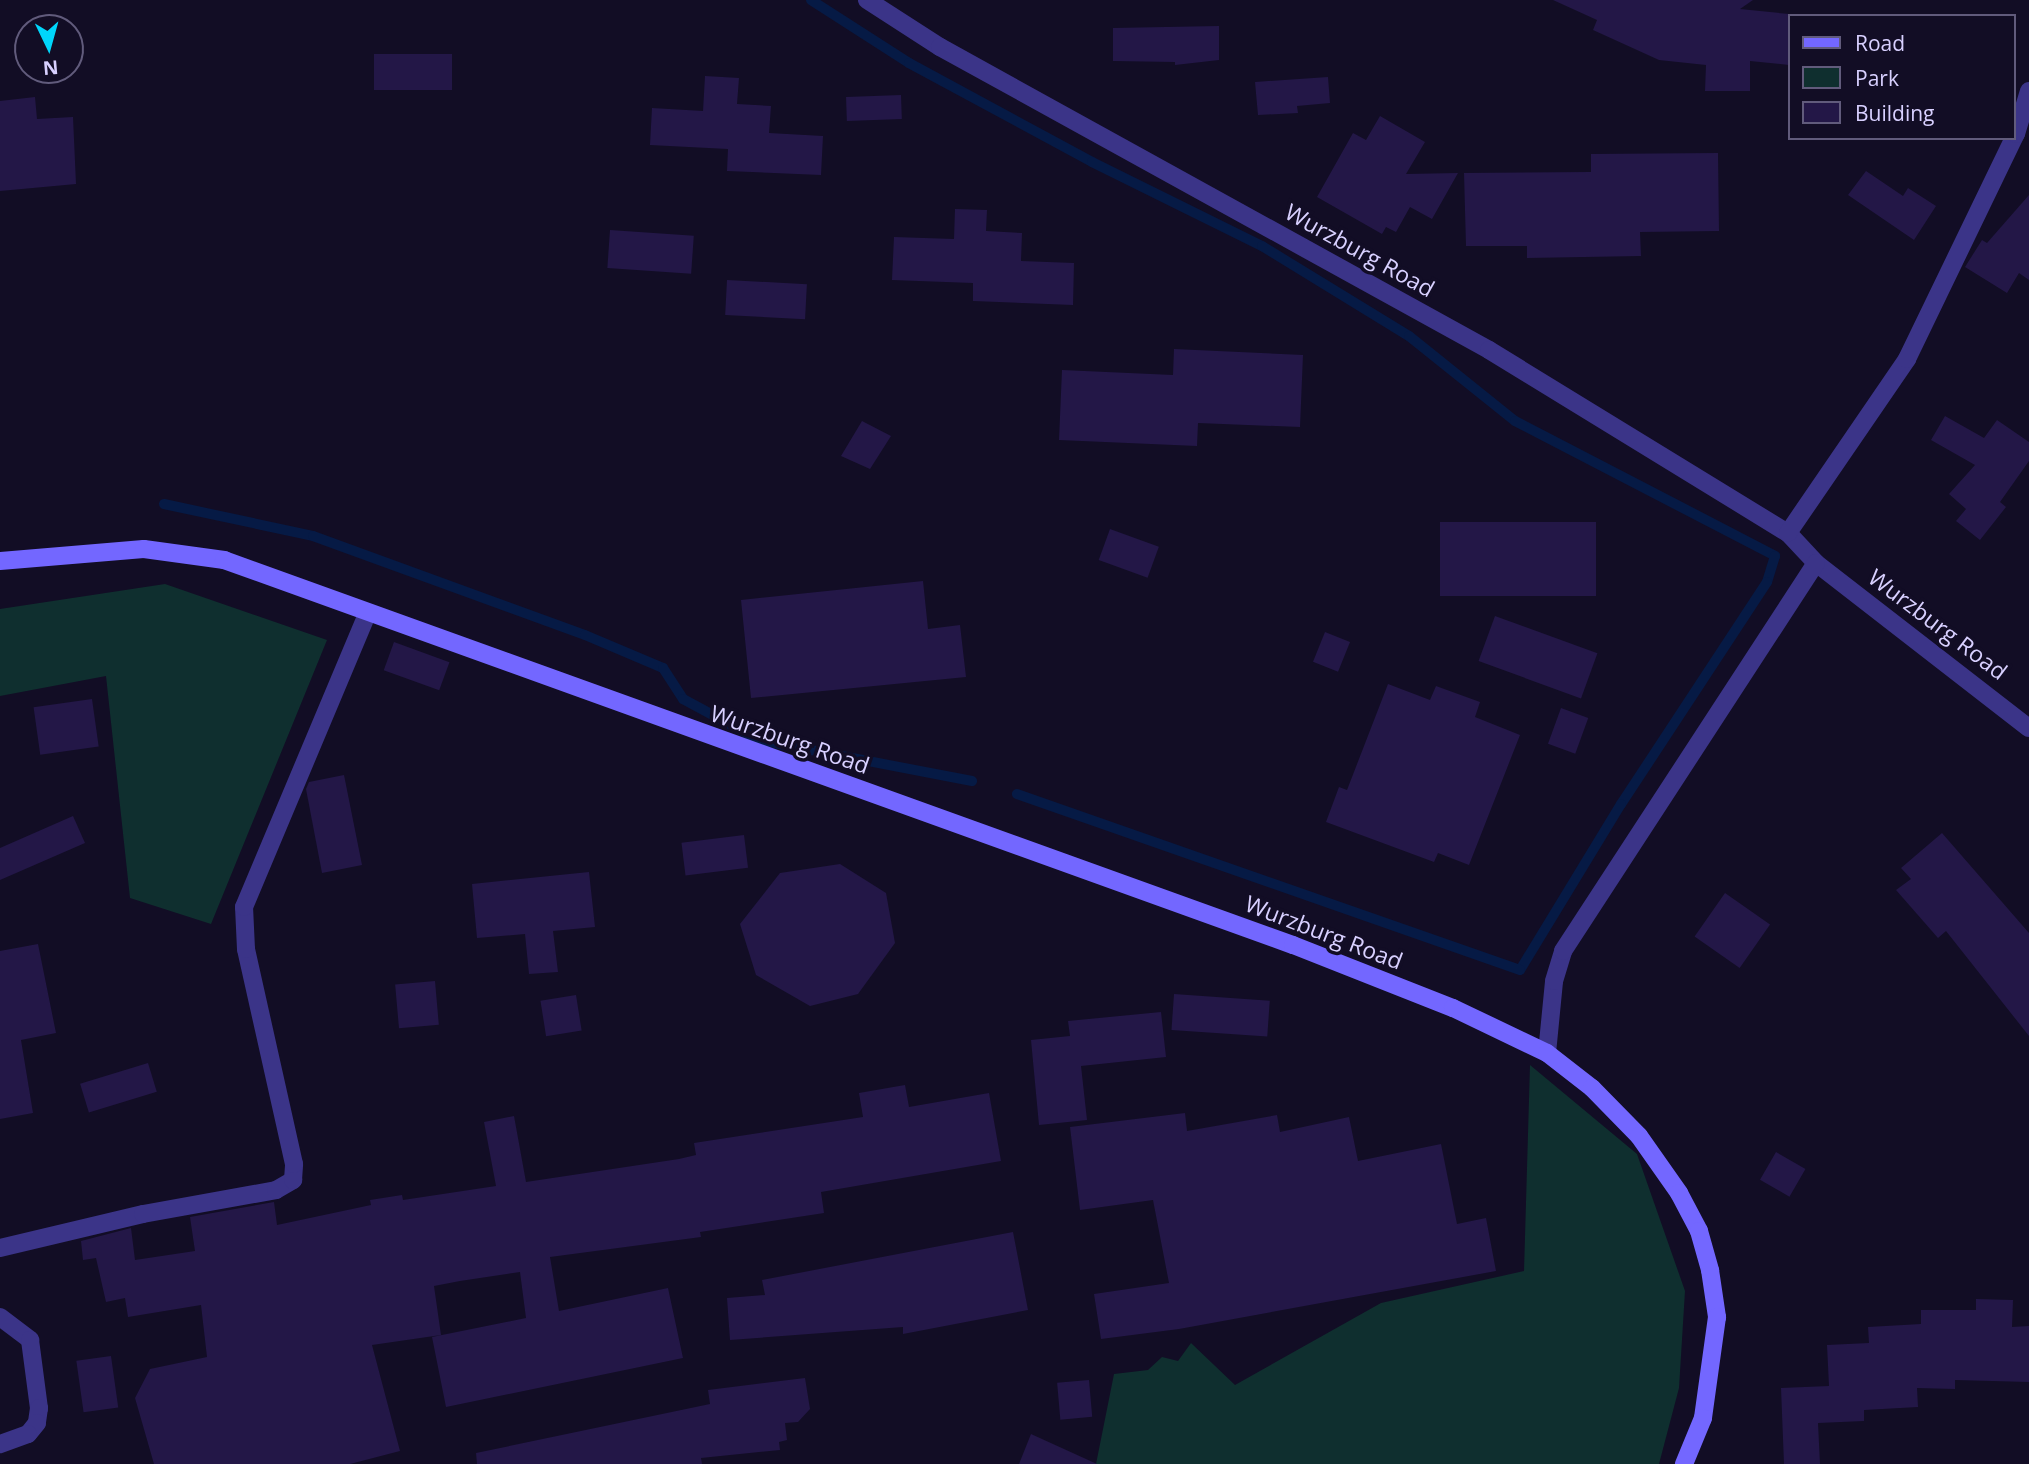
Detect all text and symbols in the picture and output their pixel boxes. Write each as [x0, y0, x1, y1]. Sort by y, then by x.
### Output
north arrow [14, 14, 84, 84]
legend [1787, 14, 2015, 140]
text: Road [1855, 29, 1905, 57]
text: N [42, 54, 59, 82]
text: Park [1855, 64, 1899, 92]
text: Building [1855, 99, 1934, 127]
street label: Wurzburg Road [1281, 198, 1439, 302]
street label: Wurzburg Road [1863, 563, 2013, 685]
street label: Wurzburg Road [707, 699, 873, 779]
street label: Wurzburg Road [1241, 889, 1407, 975]

